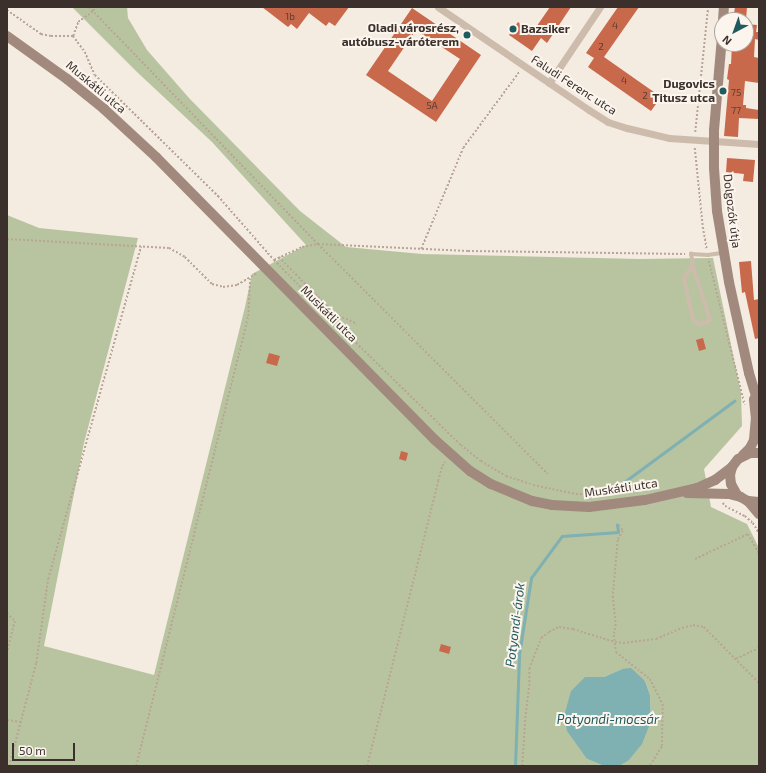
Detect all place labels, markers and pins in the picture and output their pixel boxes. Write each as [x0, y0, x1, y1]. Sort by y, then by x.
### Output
place label: Oladi városrész, autóbusz-váróterem [342, 21, 459, 49]
place label: Bazsiker [521, 22, 570, 36]
marker: Bazsiker [508, 24, 518, 34]
marker: Oladi városrész, autóbusz-váróterem [462, 30, 472, 40]
place label: Dugovics Titusz utca [652, 77, 715, 105]
marker: Dugovics Titusz utca [718, 86, 728, 96]

